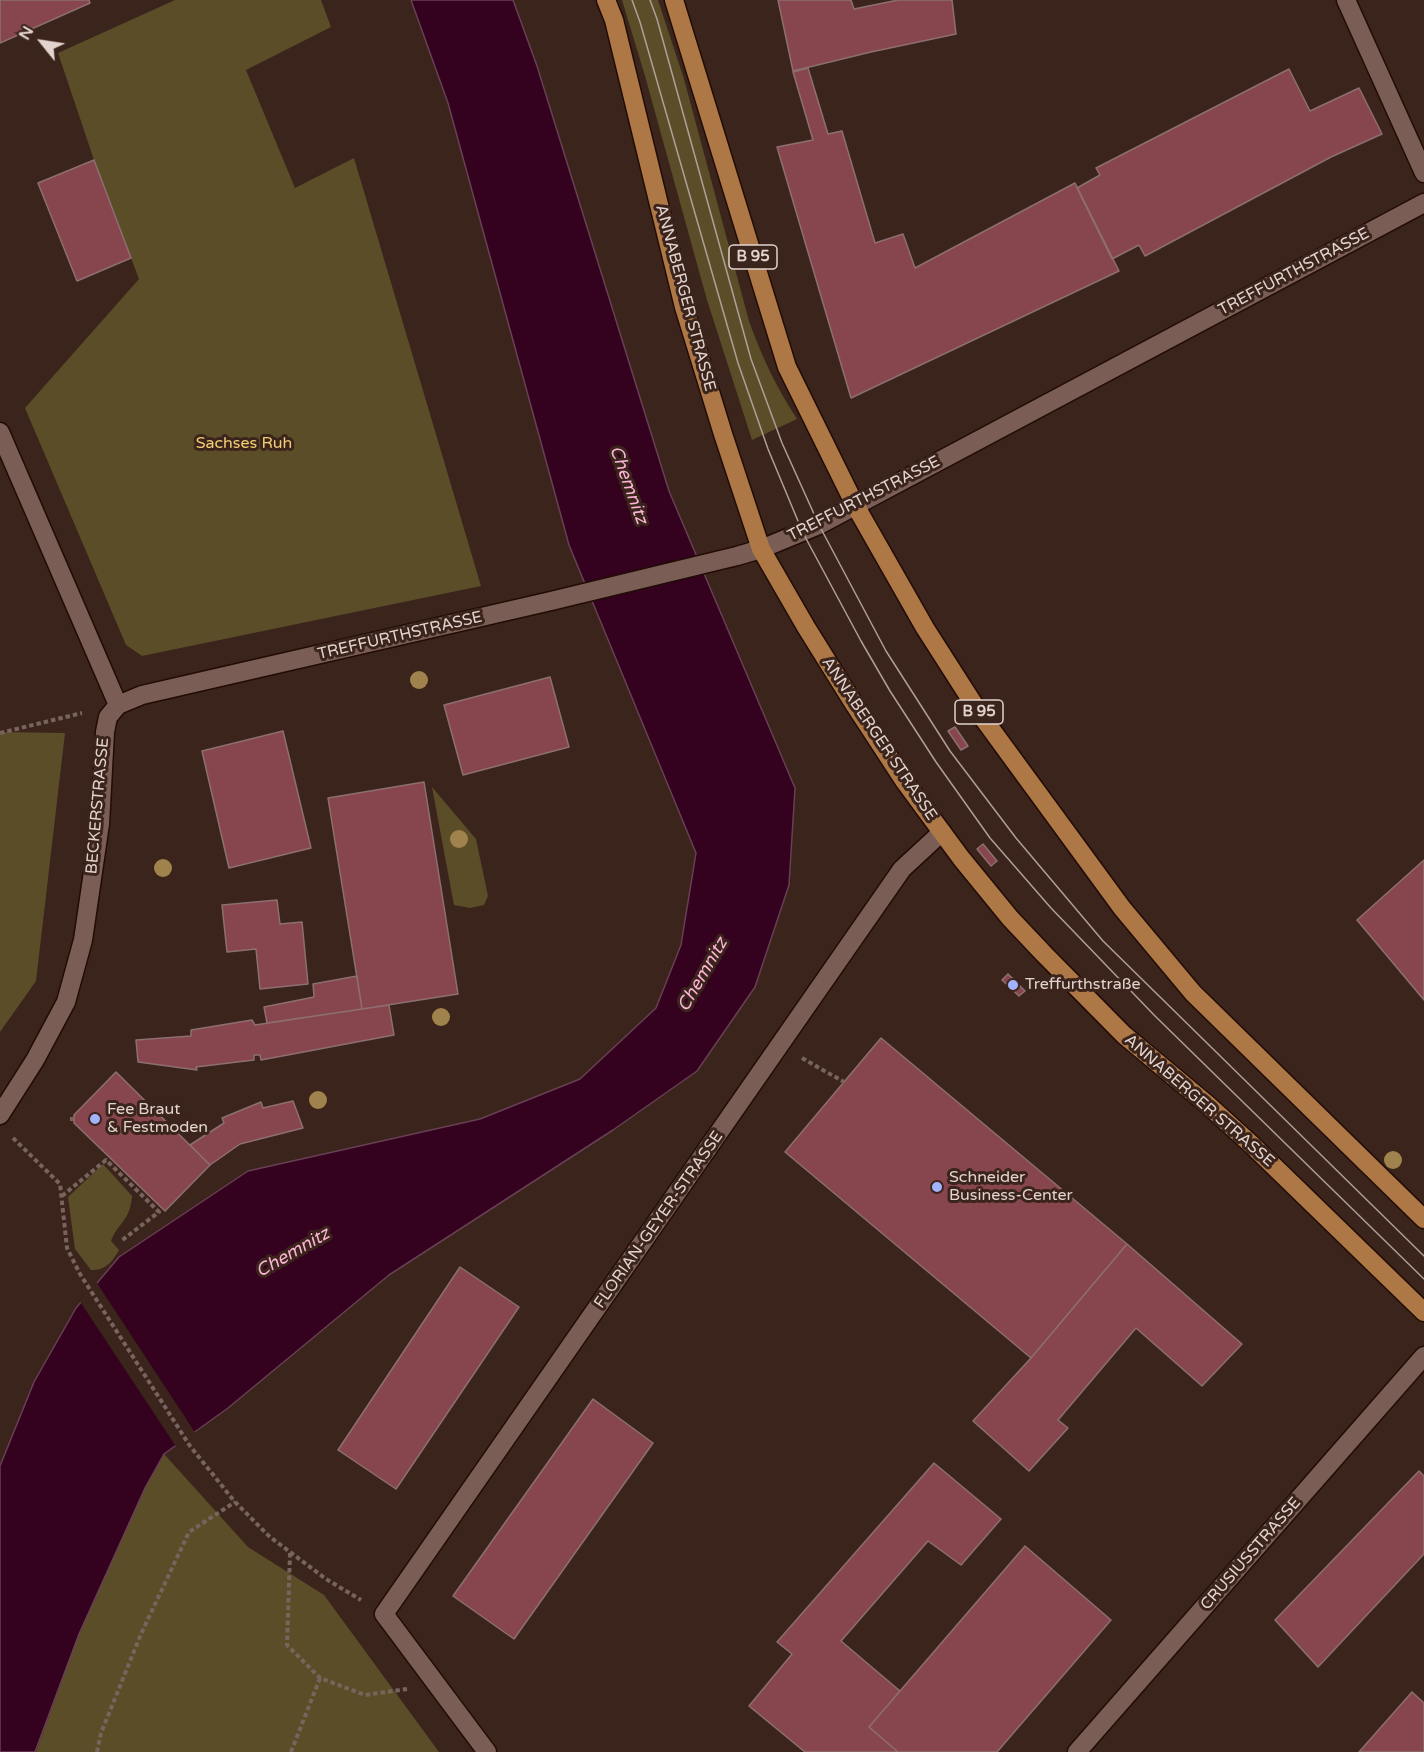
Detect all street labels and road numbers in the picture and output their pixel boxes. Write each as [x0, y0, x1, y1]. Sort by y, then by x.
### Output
street label: ANNABERGER STRASSE [651, 203, 719, 393]
street label: TREFFURTHSTRASSE [1215, 224, 1373, 320]
road number: B 95 [729, 245, 777, 269]
street label: TREFFURTHSTRASSE [785, 452, 943, 546]
street label: TREFFURTHSTRASSE [316, 608, 484, 664]
street label: ANNABERGER STRASSE [817, 654, 941, 824]
road number: B 95 [955, 700, 1003, 724]
street label: BECKERSTRASSE [82, 737, 114, 875]
street label: ANNABERGER STRASSE [1120, 1031, 1278, 1171]
street label: FLORIAN-GEYER-STRASSE [590, 1128, 728, 1312]
street label: CRUSIUSSTRASSE [1197, 1494, 1305, 1614]

